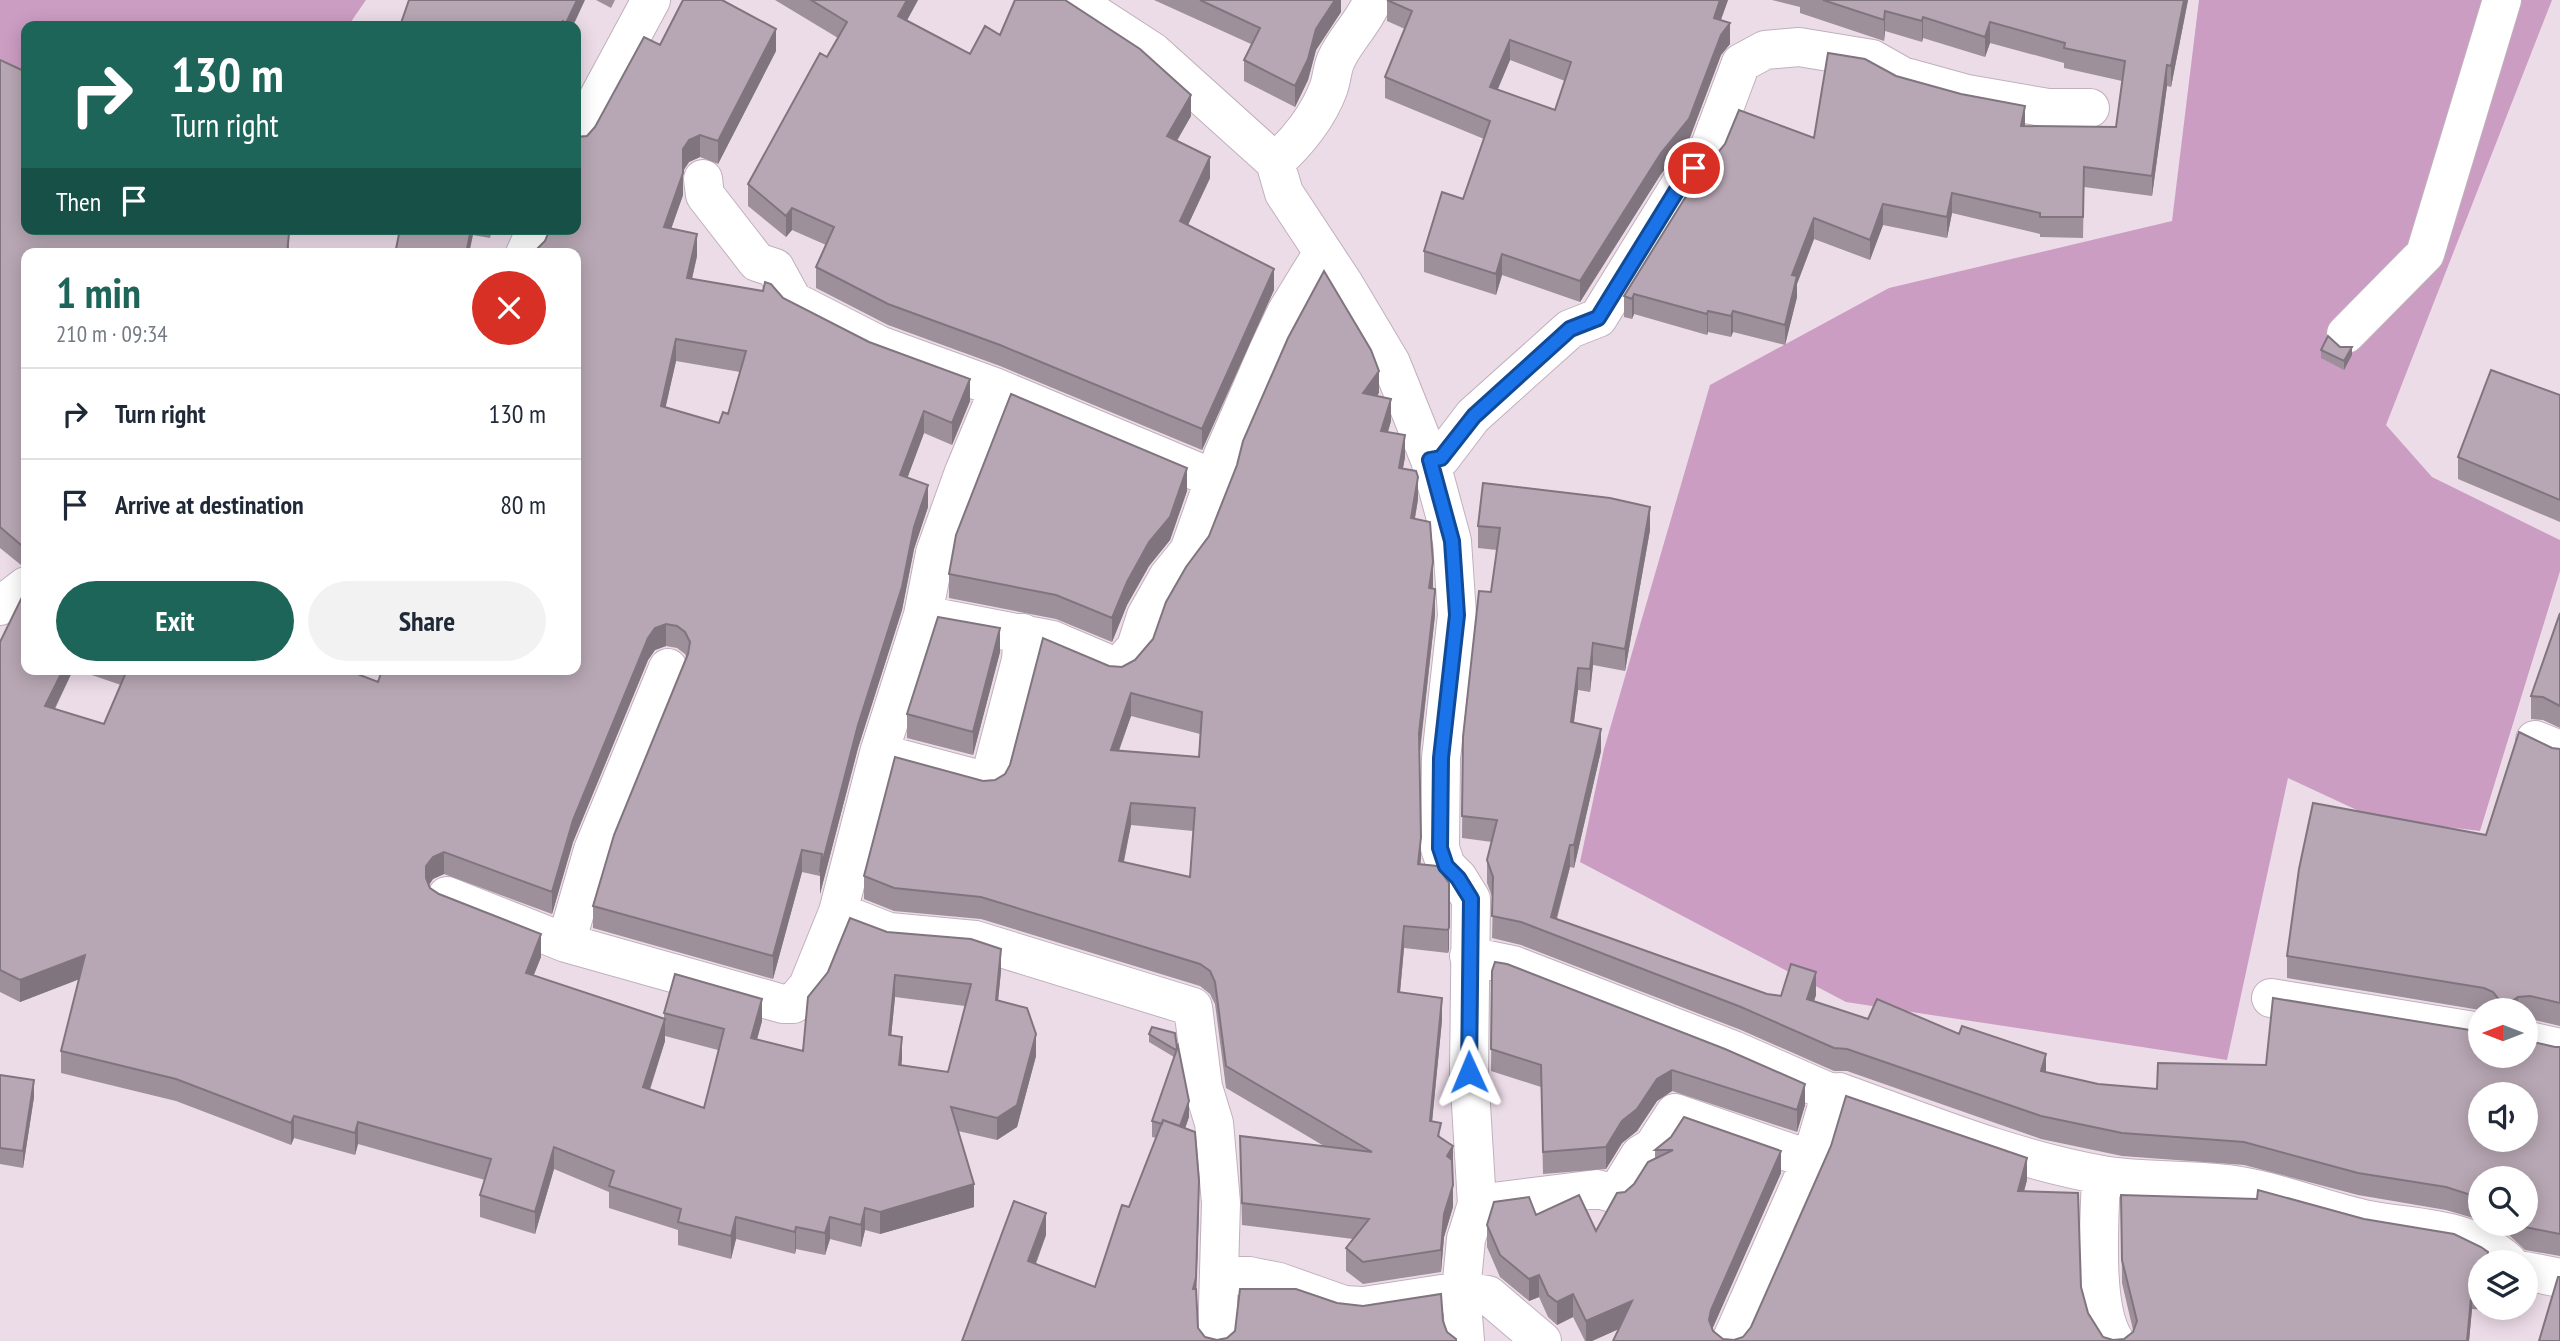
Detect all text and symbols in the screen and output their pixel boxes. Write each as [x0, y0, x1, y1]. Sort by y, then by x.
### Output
text: 130 m [171, 42, 284, 106]
icon: right [56, 49, 147, 140]
text: Turn right [171, 104, 279, 146]
pin [1664, 138, 1724, 198]
icon: arrive [1675, 149, 1713, 187]
icon: arrive [115, 182, 153, 220]
text: Then [56, 185, 101, 218]
text: 1 min [56, 265, 141, 320]
button: close [472, 271, 546, 345]
text: 210 m · 09:34 [56, 319, 168, 348]
icon: right [56, 395, 94, 433]
text: Turn right [115, 397, 206, 430]
text: 130 m [488, 397, 546, 430]
icon: arrive [56, 486, 94, 524]
text: Arrive at destination [115, 488, 304, 521]
text: 80 m [500, 488, 546, 521]
button: Exit [56, 581, 294, 661]
button: Share [308, 581, 546, 661]
north arrow [2468, 998, 2538, 1068]
map controls [2468, 998, 2538, 1320]
position arrow [1432, 1035, 1506, 1109]
button: sound [2468, 1082, 2538, 1152]
button: search [2468, 1166, 2538, 1236]
button: layers [2468, 1250, 2538, 1320]

